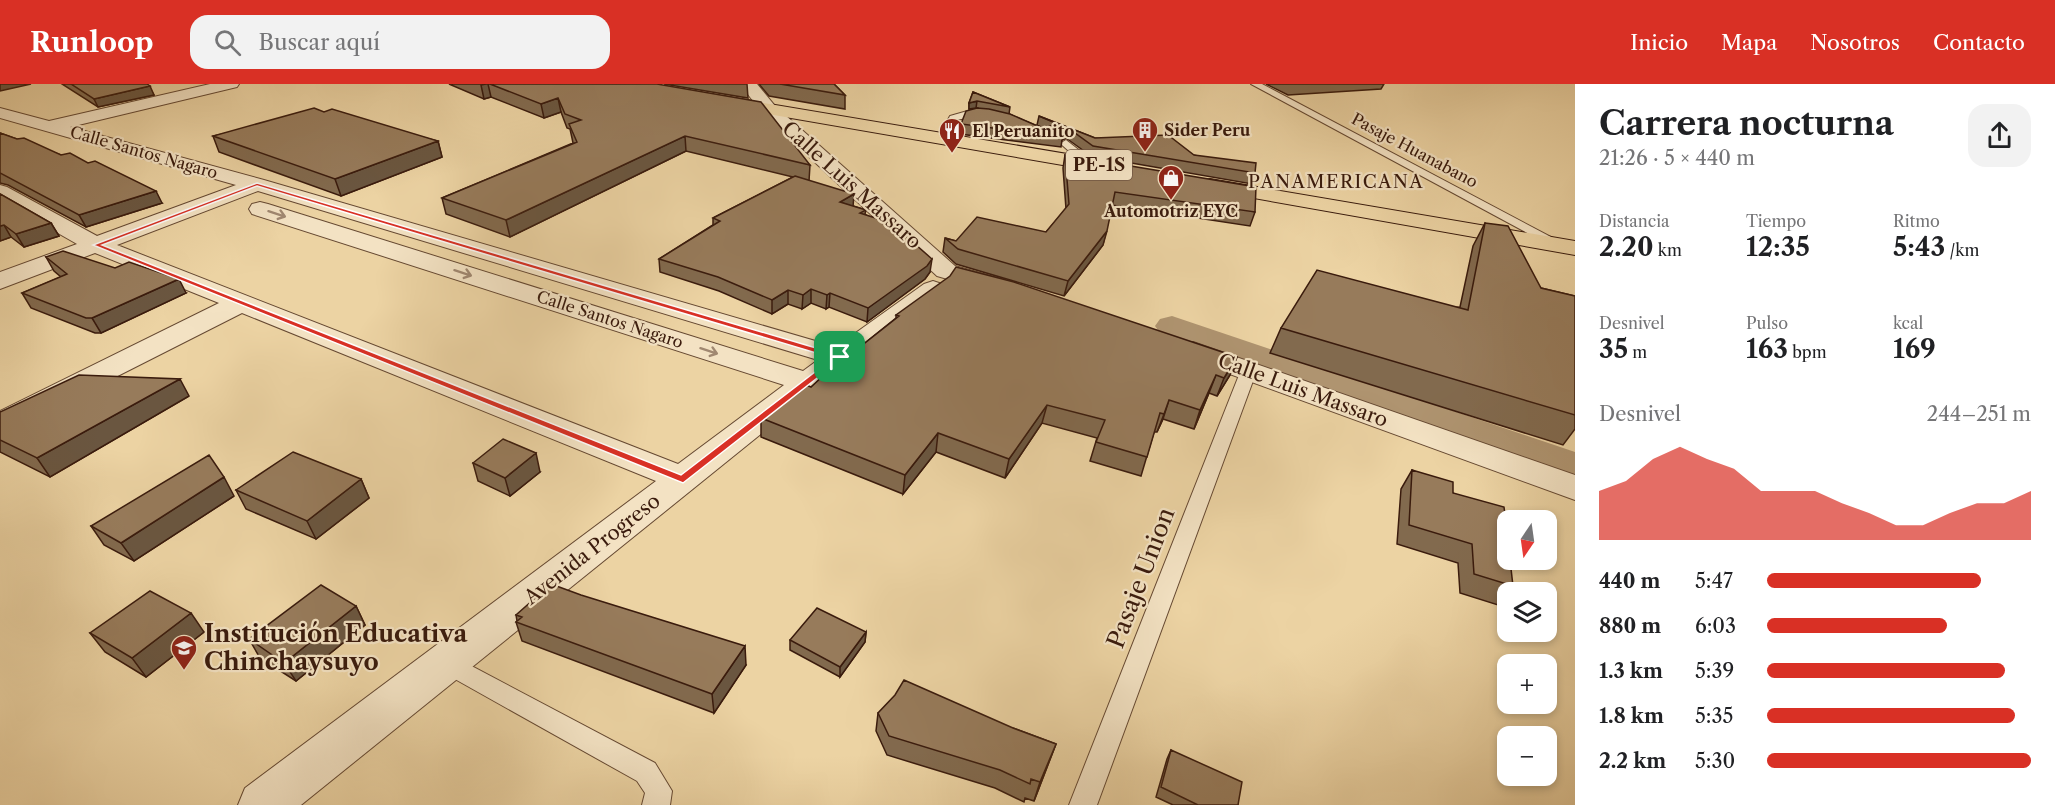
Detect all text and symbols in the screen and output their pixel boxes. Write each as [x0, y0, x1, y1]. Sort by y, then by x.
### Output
search box [190, 15, 610, 69]
text: Runloop [30, 25, 154, 59]
icon: search [211, 26, 244, 59]
text: Buscar aquí [259, 29, 380, 56]
text: Inicio [1630, 30, 1688, 55]
text: Mapa [1721, 30, 1777, 55]
text: Nosotros [1810, 30, 1900, 55]
text: Contacto [1933, 30, 2025, 55]
text: Carrera nocturna [1599, 103, 1894, 144]
button: share [1968, 104, 2031, 167]
street label: Pasaje Huanabano [1348, 108, 1482, 192]
building icon: Sider Peru [1130, 115, 1160, 153]
street label: Calle Luis Massaro [777, 116, 927, 254]
restaurant icon: El Peruanito [937, 116, 967, 154]
place label: Sider Peru [1164, 120, 1251, 140]
street label: Calle Santos Nagaro [68, 121, 220, 183]
place label: El Peruanito [972, 121, 1074, 141]
text: 21:26 · 5 × 440 m [1599, 146, 1755, 170]
road number: PE-1S [1066, 150, 1132, 180]
shop icon: Automotriz EYC [1156, 163, 1186, 201]
district label: PANAMERICANA [1248, 171, 1424, 193]
place label: Automotriz EYC [1103, 201, 1238, 221]
one-way arrow [267, 209, 286, 220]
text: Distancia [1599, 211, 1670, 231]
text: Tiempo [1746, 211, 1806, 231]
text: Ritmo [1893, 211, 1940, 231]
text: 2.20 [1599, 231, 1653, 263]
text: 12:35 [1746, 231, 1810, 263]
text: 5:43 [1893, 231, 1945, 263]
text: km [1653, 240, 1682, 260]
text: /km [1945, 240, 1979, 260]
one-way arrow [453, 268, 472, 279]
street label: Calle Santos Nagaro [534, 286, 686, 352]
text: Desnivel [1599, 313, 1665, 333]
text: Pulso [1746, 313, 1788, 333]
text: kcal [1893, 313, 1923, 333]
pin [814, 331, 865, 382]
text: 35 [1599, 333, 1628, 365]
text: 163 [1746, 333, 1788, 365]
text: 169 [1893, 333, 1936, 365]
icon: arrive [823, 340, 856, 373]
text: m [1628, 342, 1647, 362]
text: bpm [1788, 342, 1827, 362]
one-way arrow [699, 346, 718, 357]
street label: Calle Luis Massaro [1215, 348, 1391, 432]
text: Desnivel [1599, 402, 1681, 426]
text: 244–251 m [1927, 402, 2031, 426]
street label: Avenida Progreso [518, 488, 665, 610]
street label: Pasaje Union [1100, 504, 1181, 652]
north arrow [1497, 510, 1557, 570]
map controls [1497, 510, 1557, 786]
text: 440 m [1599, 569, 1660, 593]
text: 5:47 [1695, 569, 1733, 593]
button: layers [1497, 582, 1557, 642]
text: 880 m [1599, 614, 1661, 638]
text: 6:03 [1695, 614, 1736, 638]
place label: Institución Educativa Chinchaysuyo [204, 619, 468, 676]
school or university icon: Institución Educativa Chinchaysuyo [169, 633, 199, 671]
button: + [1497, 654, 1557, 714]
text: 1.3 km [1599, 659, 1663, 683]
text: 5:39 [1695, 659, 1734, 683]
text: 1.8 km [1599, 704, 1664, 728]
text: 5:35 [1695, 704, 1733, 728]
button: − [1497, 726, 1557, 786]
text: 2.2 km [1599, 749, 1666, 773]
text: 5:30 [1695, 749, 1735, 773]

